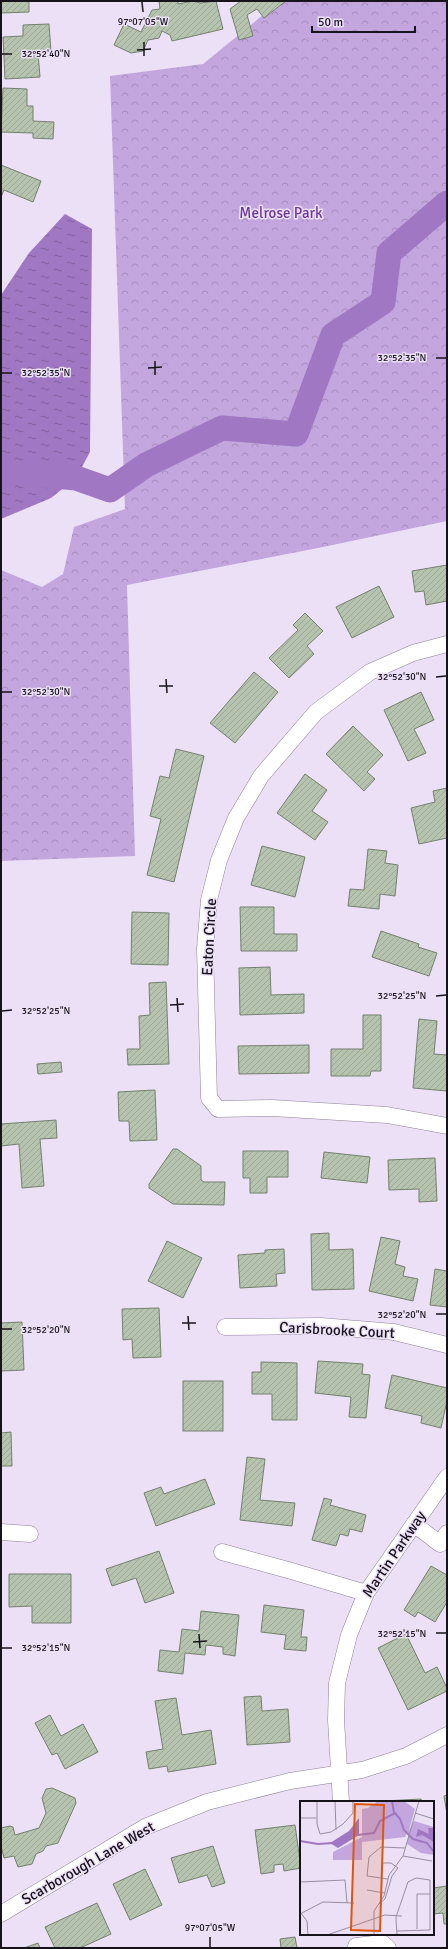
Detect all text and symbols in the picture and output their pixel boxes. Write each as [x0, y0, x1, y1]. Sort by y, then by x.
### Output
scale bar [312, 8, 415, 34]
text: 50 m [318, 15, 343, 30]
text: 97°07'05"W [118, 16, 169, 28]
text: 32°52'40"N [22, 48, 70, 60]
park label: Melrose Park [239, 204, 323, 222]
text: 32°52'35"N [378, 352, 426, 364]
text: 32°52'35"N [22, 367, 70, 379]
text: 32°52'30"N [378, 671, 426, 683]
text: 32°52'30"N [22, 686, 70, 698]
street label: Eaton Circle [198, 898, 220, 976]
text: 32°52'25"N [378, 990, 426, 1002]
text: 32°52'25"N [22, 1005, 70, 1017]
text: 32°52'20"N [378, 1309, 426, 1321]
street label: Carisbrooke Court [279, 1318, 395, 1342]
text: 32°52'20"N [22, 1324, 70, 1336]
street label: Martin Parkway [358, 1507, 430, 1601]
text: 32°52'15"N [378, 1628, 426, 1640]
text: 32°52'15"N [22, 1642, 70, 1654]
inset map [300, 1801, 434, 1935]
street label: Scarborough Lane West [18, 1818, 158, 1908]
text: 97°07'05"W [185, 1922, 236, 1934]

